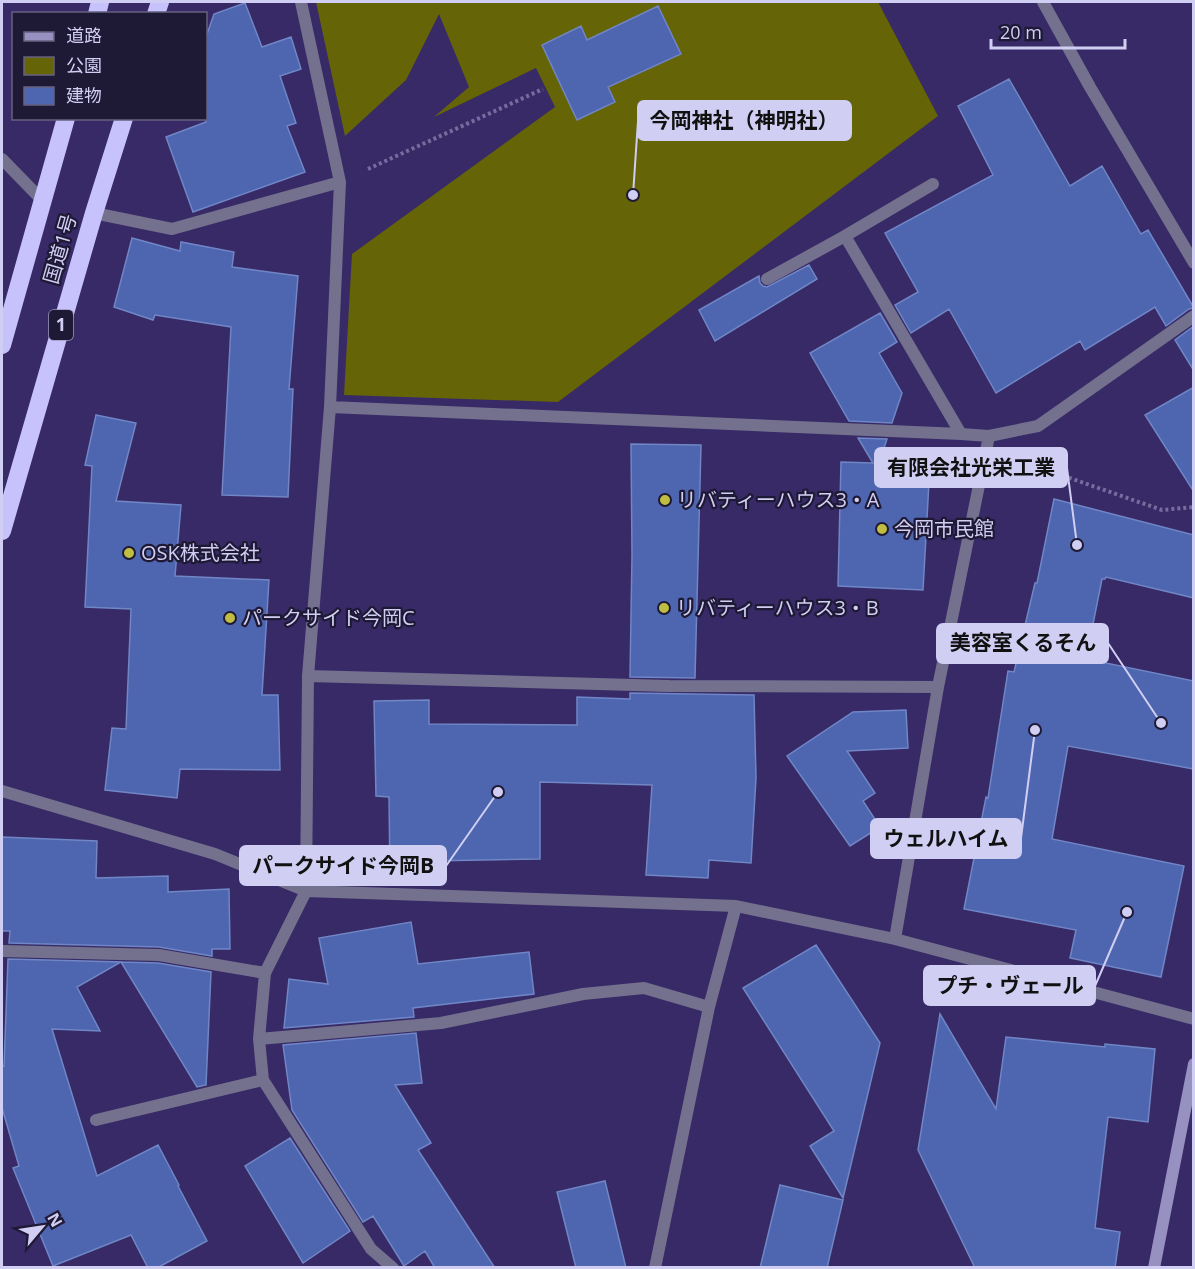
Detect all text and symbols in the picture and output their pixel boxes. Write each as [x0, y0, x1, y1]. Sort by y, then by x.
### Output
legend [12, 12, 207, 120]
scale bar [991, 12, 1124, 50]
text: 20 m [1000, 20, 1042, 44]
text: 道路 [66, 23, 102, 47]
text: 公園 [66, 53, 102, 77]
text: 建物 [66, 83, 102, 107]
callout: 今岡神社（神明社） [638, 101, 851, 140]
text: 今岡神社（神明社） [650, 106, 839, 134]
street label: 国道1号 [37, 211, 82, 287]
road number: 1 [49, 310, 73, 340]
callout: 有限会社光栄工業 [875, 448, 1067, 487]
text: 有限会社光栄工業 [887, 453, 1055, 481]
place label: リバティーハウス3・A [677, 486, 880, 513]
marker: リバティーハウス3・A [658, 493, 672, 507]
place label: 今岡市民館 [894, 515, 994, 542]
marker: 今岡市民館 [875, 522, 889, 536]
place label: OSK株式会社 [141, 539, 260, 566]
marker: OSK株式会社 [122, 546, 136, 560]
place label: リバティーハウス3・B [676, 594, 879, 621]
marker: リバティーハウス3・B [657, 601, 671, 615]
place label: パークサイド今岡C [242, 604, 415, 631]
marker: パークサイド今岡C [223, 611, 237, 625]
callout: 美容室くるそん [937, 624, 1108, 663]
text: 美容室くるそん [950, 628, 1096, 656]
callout: ウェルハイム [871, 819, 1021, 858]
text: ウェルハイム [883, 824, 1009, 852]
callout: パークサイド今岡B [240, 846, 446, 885]
text: パークサイド今岡B [252, 851, 434, 879]
callout: プチ・ヴェール [924, 966, 1095, 1005]
text: プチ・ヴェール [937, 971, 1084, 999]
north arrow [12, 1197, 72, 1257]
text: N [42, 1209, 68, 1231]

